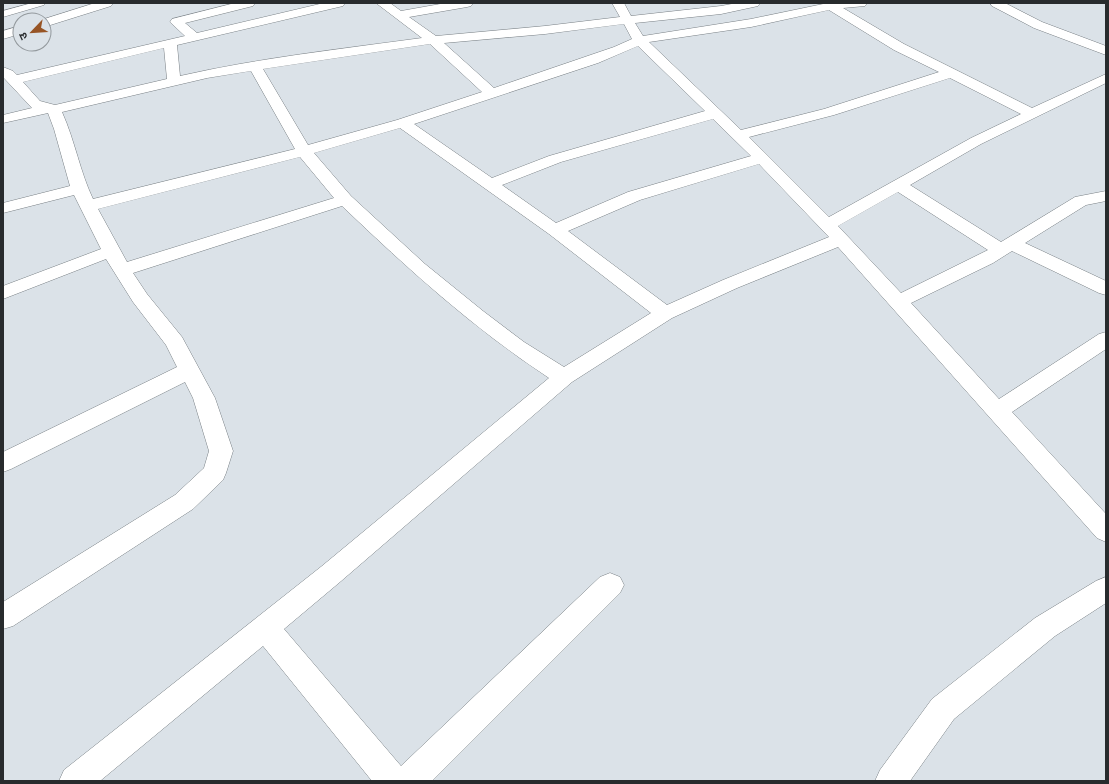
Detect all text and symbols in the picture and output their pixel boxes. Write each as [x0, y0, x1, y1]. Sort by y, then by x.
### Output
north arrow [12, 12, 52, 52]
text: उ [15, 30, 30, 42]

